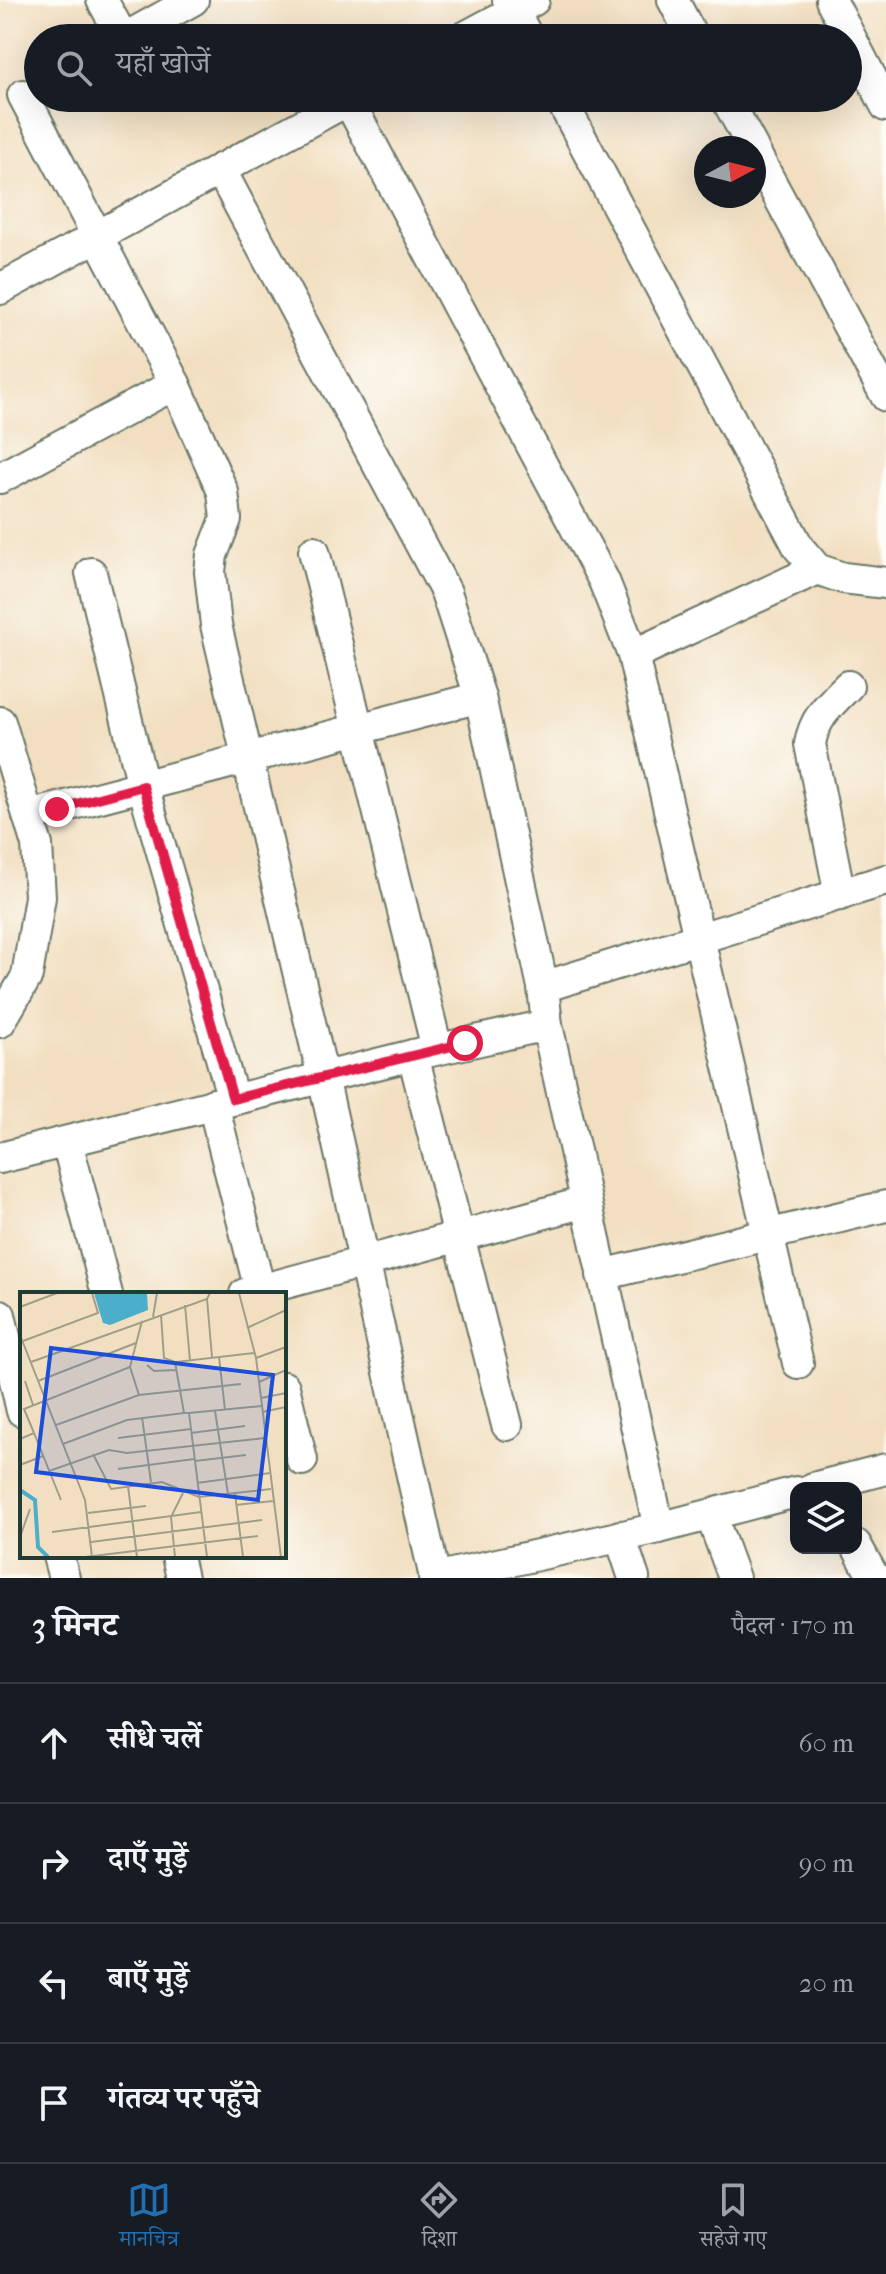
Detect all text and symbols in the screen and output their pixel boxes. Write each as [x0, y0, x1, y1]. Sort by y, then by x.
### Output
search box [24, 24, 862, 112]
icon: search [52, 46, 96, 90]
text: यहाँ खोजें [116, 46, 210, 81]
north arrow [694, 136, 766, 208]
route end [39, 791, 75, 827]
route start [447, 1025, 483, 1061]
inset map [20, 1292, 286, 1558]
map controls [790, 1482, 862, 1554]
button: layers [790, 1482, 862, 1554]
text: 3 मिनट [32, 1605, 118, 1645]
text: पैदल · 170 m [732, 1610, 854, 1641]
icon: ahead [32, 1721, 76, 1765]
text: सीधे चलें [108, 1721, 201, 1756]
text: 60 m [798, 1728, 854, 1759]
icon: right [32, 1841, 76, 1885]
text: दाएँ मुड़ें [108, 1841, 188, 1876]
text: 90 m [799, 1848, 854, 1879]
icon: left [32, 1961, 76, 2005]
text: बाएँ मुड़ें [108, 1961, 189, 1996]
text: 20 m [799, 1968, 854, 1999]
icon: arrive [32, 2081, 76, 2125]
text: गंतव्य पर पहुँचे [108, 2081, 260, 2116]
tab: मानचित्र [119, 2178, 179, 2260]
tab: दिशा [417, 2178, 461, 2260]
tab: सहेजे गए [700, 2178, 767, 2260]

